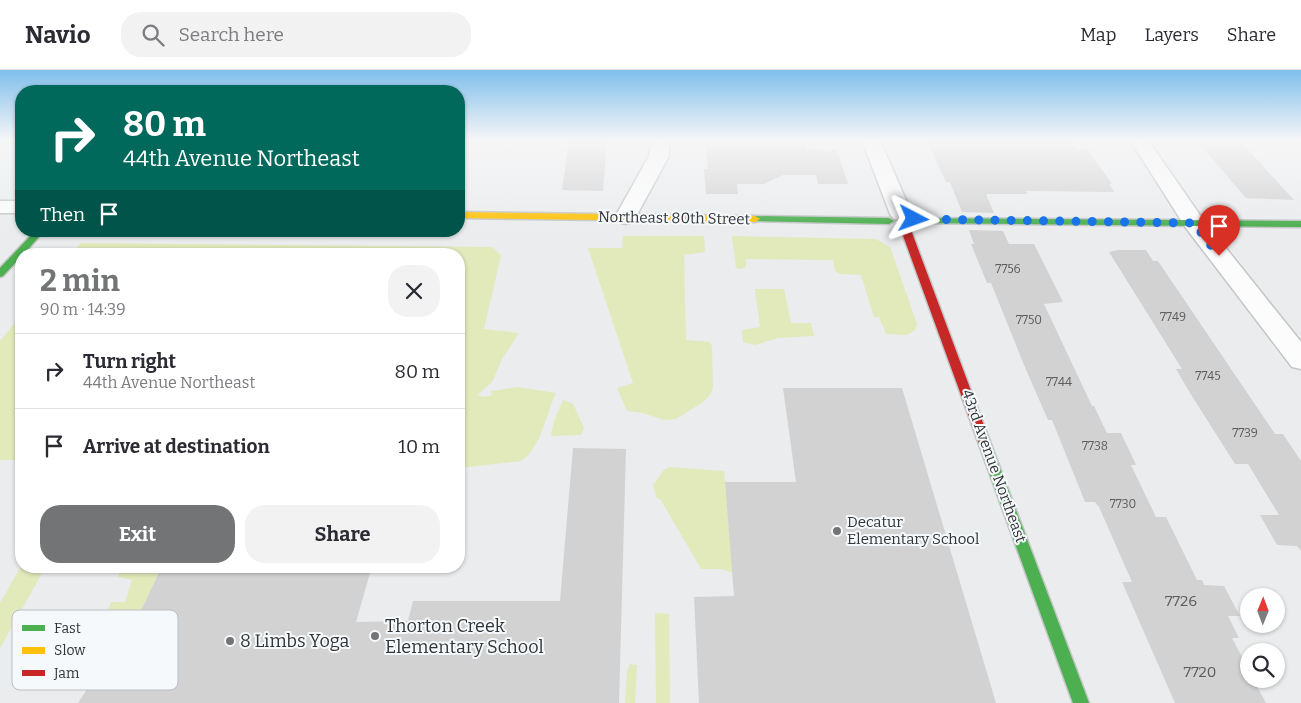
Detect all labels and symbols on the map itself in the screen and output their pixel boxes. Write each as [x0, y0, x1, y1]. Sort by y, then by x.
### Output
position arrow [887, 192, 939, 244]
pin [1198, 205, 1240, 256]
street label: Northeast 80th Street [598, 208, 751, 228]
house number: 7756 [995, 262, 1021, 276]
house number: 7749 [1160, 310, 1186, 324]
house number: 7750 [1016, 313, 1042, 327]
house number: 7745 [1195, 369, 1221, 383]
house number: 7744 [1046, 375, 1072, 389]
street label: 43rd Avenue Northeast [958, 387, 1030, 545]
house number: 7739 [1232, 426, 1258, 440]
house number: 7738 [1082, 439, 1108, 453]
house number: 7730 [1110, 497, 1136, 511]
place label: Decatur Elementary School [847, 513, 979, 548]
marker: Decatur Elementary School [831, 525, 843, 537]
north arrow [1240, 588, 1285, 632]
house number: 7726 [1165, 592, 1197, 610]
legend [12, 610, 178, 690]
place label: Thorton Creek Elementary School [385, 615, 544, 658]
text: Fast [54, 620, 81, 637]
place label: 8 Limbs Yoga [240, 630, 350, 652]
marker: Thorton Creek Elementary School [369, 630, 381, 642]
marker: 8 Limbs Yoga [224, 635, 236, 647]
text: Slow [54, 642, 86, 659]
house number: 7720 [1184, 663, 1216, 681]
text: Jam [53, 665, 80, 682]

